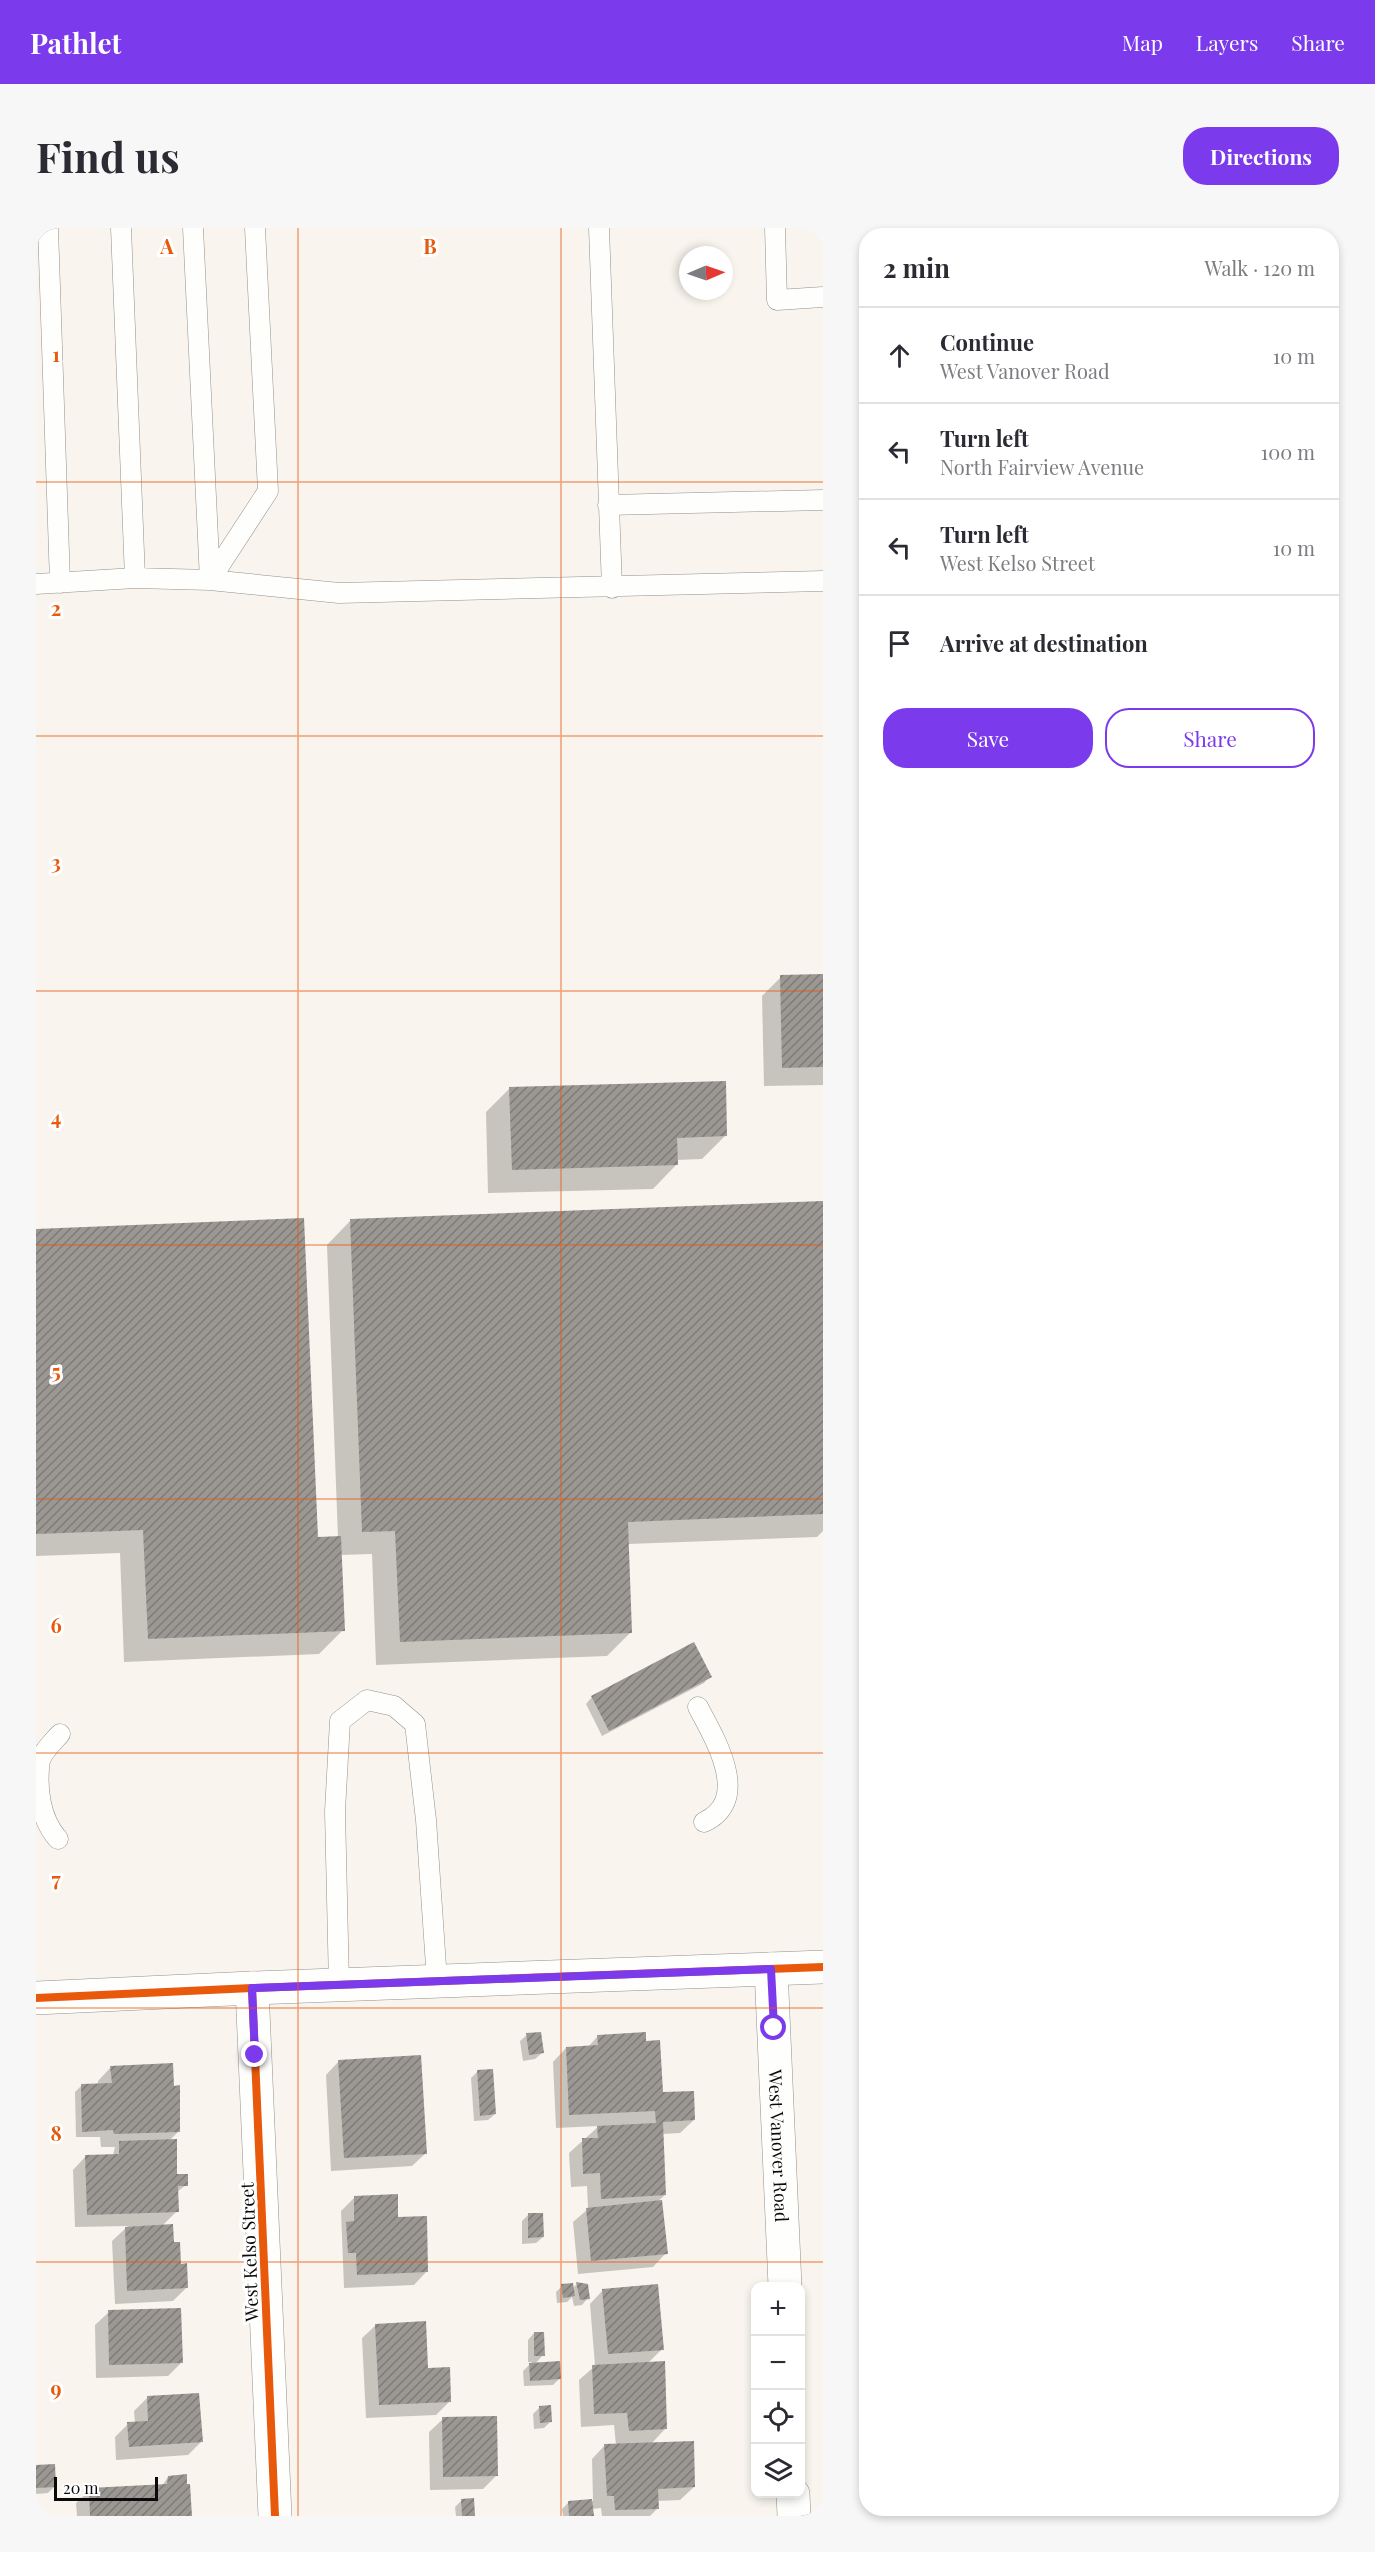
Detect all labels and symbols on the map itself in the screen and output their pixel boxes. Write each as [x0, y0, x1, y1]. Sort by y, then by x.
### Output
text: A [159, 232, 174, 259]
text: B [423, 232, 437, 259]
north arrow [679, 246, 733, 300]
text: 1 [52, 340, 60, 367]
text: 2 [51, 594, 61, 621]
text: 3 [51, 848, 61, 875]
text: 4 [51, 1103, 61, 1130]
text: 5 [51, 1357, 61, 1384]
text: 6 [50, 1611, 62, 1638]
text: 7 [51, 1865, 61, 1892]
route start [760, 2014, 786, 2040]
route end [241, 2041, 267, 2067]
street label: West Vanover Road [763, 2068, 794, 2223]
text: 8 [50, 2119, 62, 2146]
street label: West Kelso Street [235, 2181, 263, 2323]
text: 9 [50, 2374, 62, 2401]
scale bar [54, 2474, 158, 2502]

